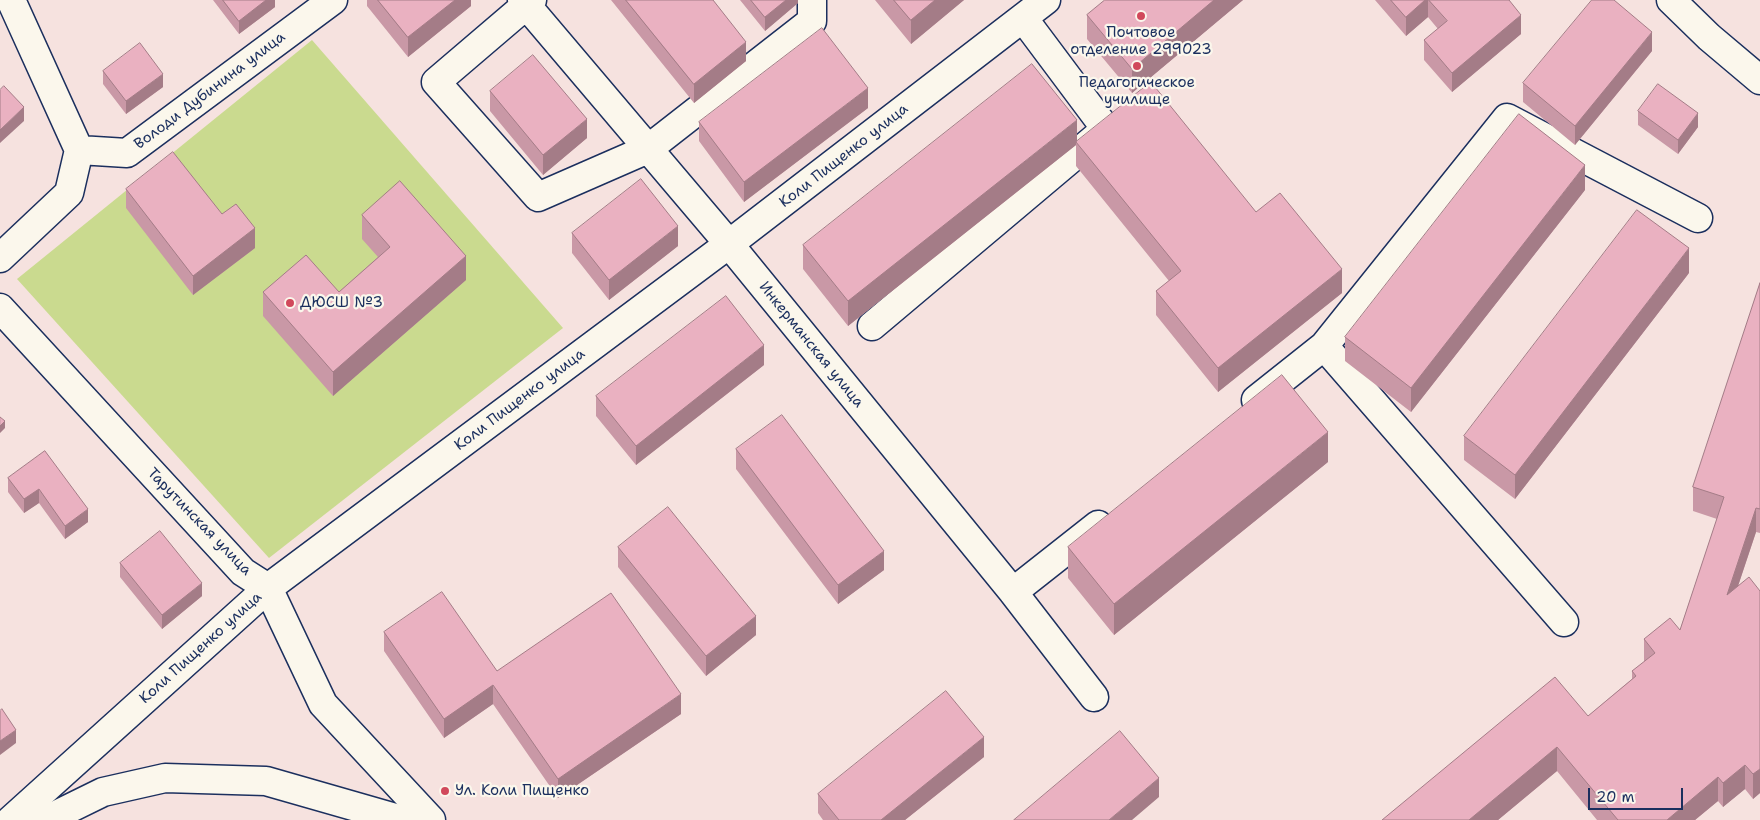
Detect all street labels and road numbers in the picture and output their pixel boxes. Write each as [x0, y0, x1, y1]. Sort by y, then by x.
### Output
street label: Володи Дубинина улица [131, 28, 289, 154]
street label: Коли Пищенко улица [776, 100, 912, 212]
street label: Инкерманская улица [755, 278, 867, 412]
street label: Коли Пищенко улица [451, 345, 589, 455]
street label: Тарутинская улица [143, 465, 255, 579]
street label: Коли Пищенко улица [136, 588, 266, 708]

